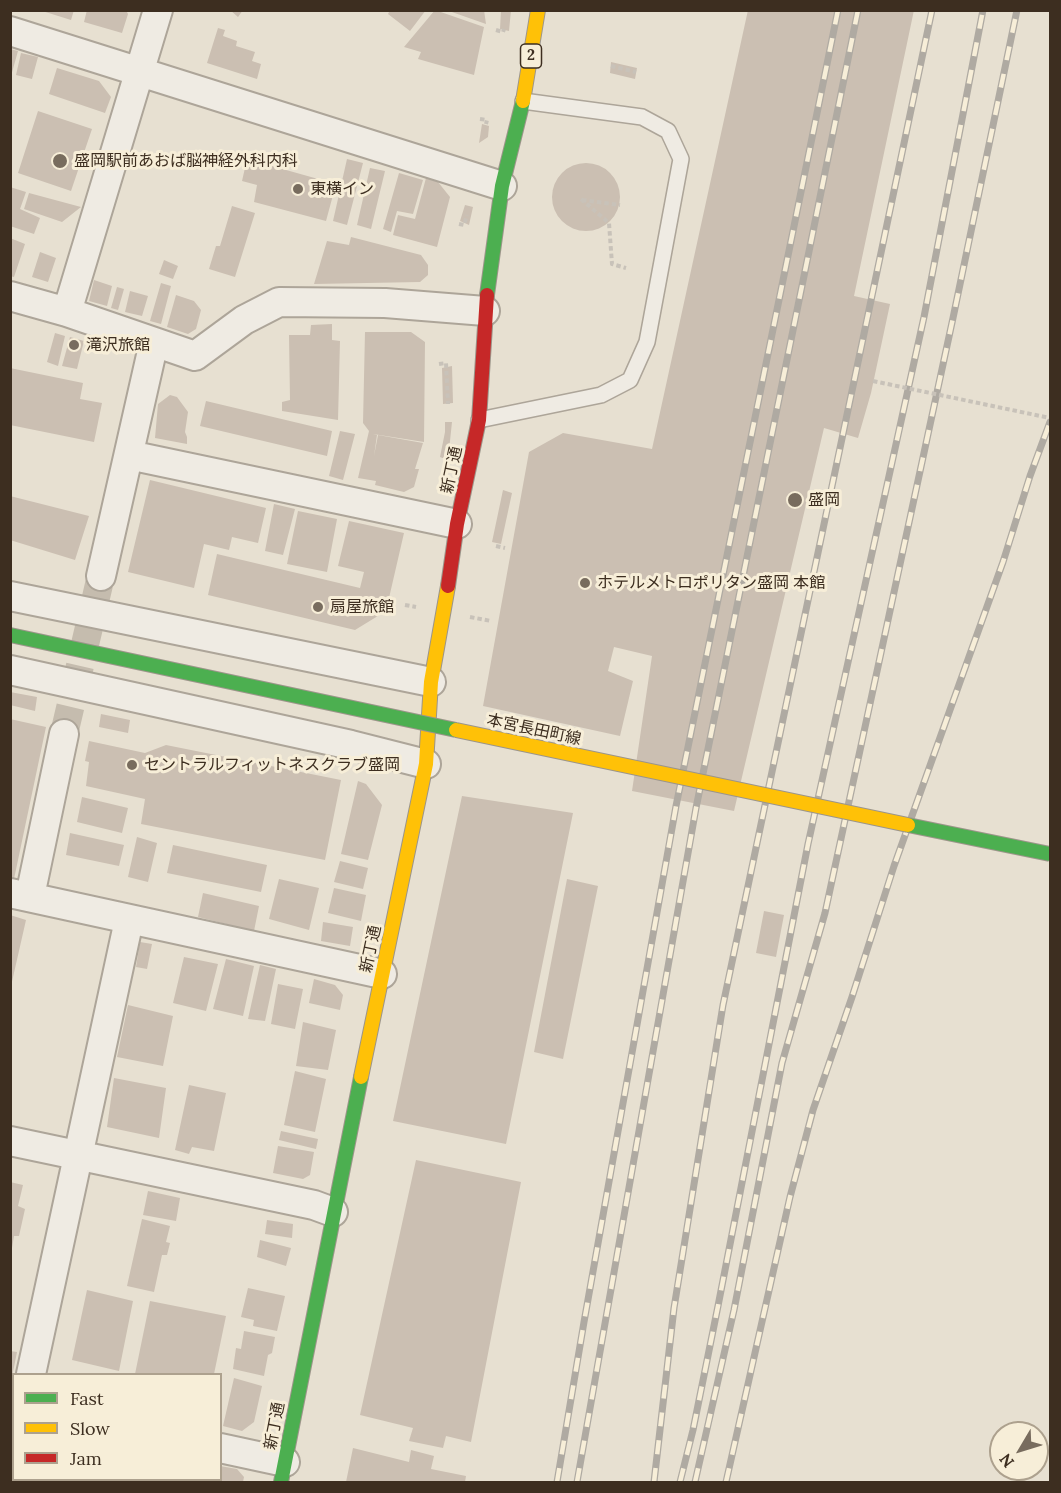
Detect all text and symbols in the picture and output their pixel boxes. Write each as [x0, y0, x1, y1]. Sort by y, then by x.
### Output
road number: 2 [520, 44, 542, 68]
place label: 盛岡駅前あおば脳神経外科内科 [74, 151, 298, 171]
marker: 盛岡駅前あおば脳神経外科内科 [51, 152, 69, 170]
place label: 東横イン [310, 179, 374, 199]
marker: 東横イン [291, 182, 305, 196]
place label: 滝沢旅館 [86, 335, 150, 355]
marker: 滝沢旅館 [67, 338, 81, 352]
street label: 新丁通 [438, 445, 466, 495]
place label: 盛岡 [808, 490, 840, 510]
marker: 盛岡 [786, 491, 804, 509]
place label: ホテルメトロポリタン盛岡 本館 [597, 573, 825, 593]
marker: ホテルメトロポリタン盛岡 本館 [578, 576, 592, 590]
place label: 扇屋旅館 [330, 597, 394, 617]
marker: 扇屋旅館 [311, 600, 325, 614]
street label: 本宮長田町線 [485, 711, 583, 749]
place label: セントラルフィットネスクラブ盛岡 [144, 755, 400, 775]
marker: セントラルフィットネスクラブ盛岡 [125, 758, 139, 772]
street label: 新丁通 [357, 924, 385, 974]
legend [12, 1373, 222, 1481]
text: Fast [70, 1387, 104, 1410]
street label: 新丁通 [261, 1401, 289, 1451]
text: Slow [70, 1417, 110, 1440]
north arrow [989, 1421, 1049, 1481]
text: Jam [70, 1447, 102, 1470]
text: N [995, 1450, 1018, 1472]

